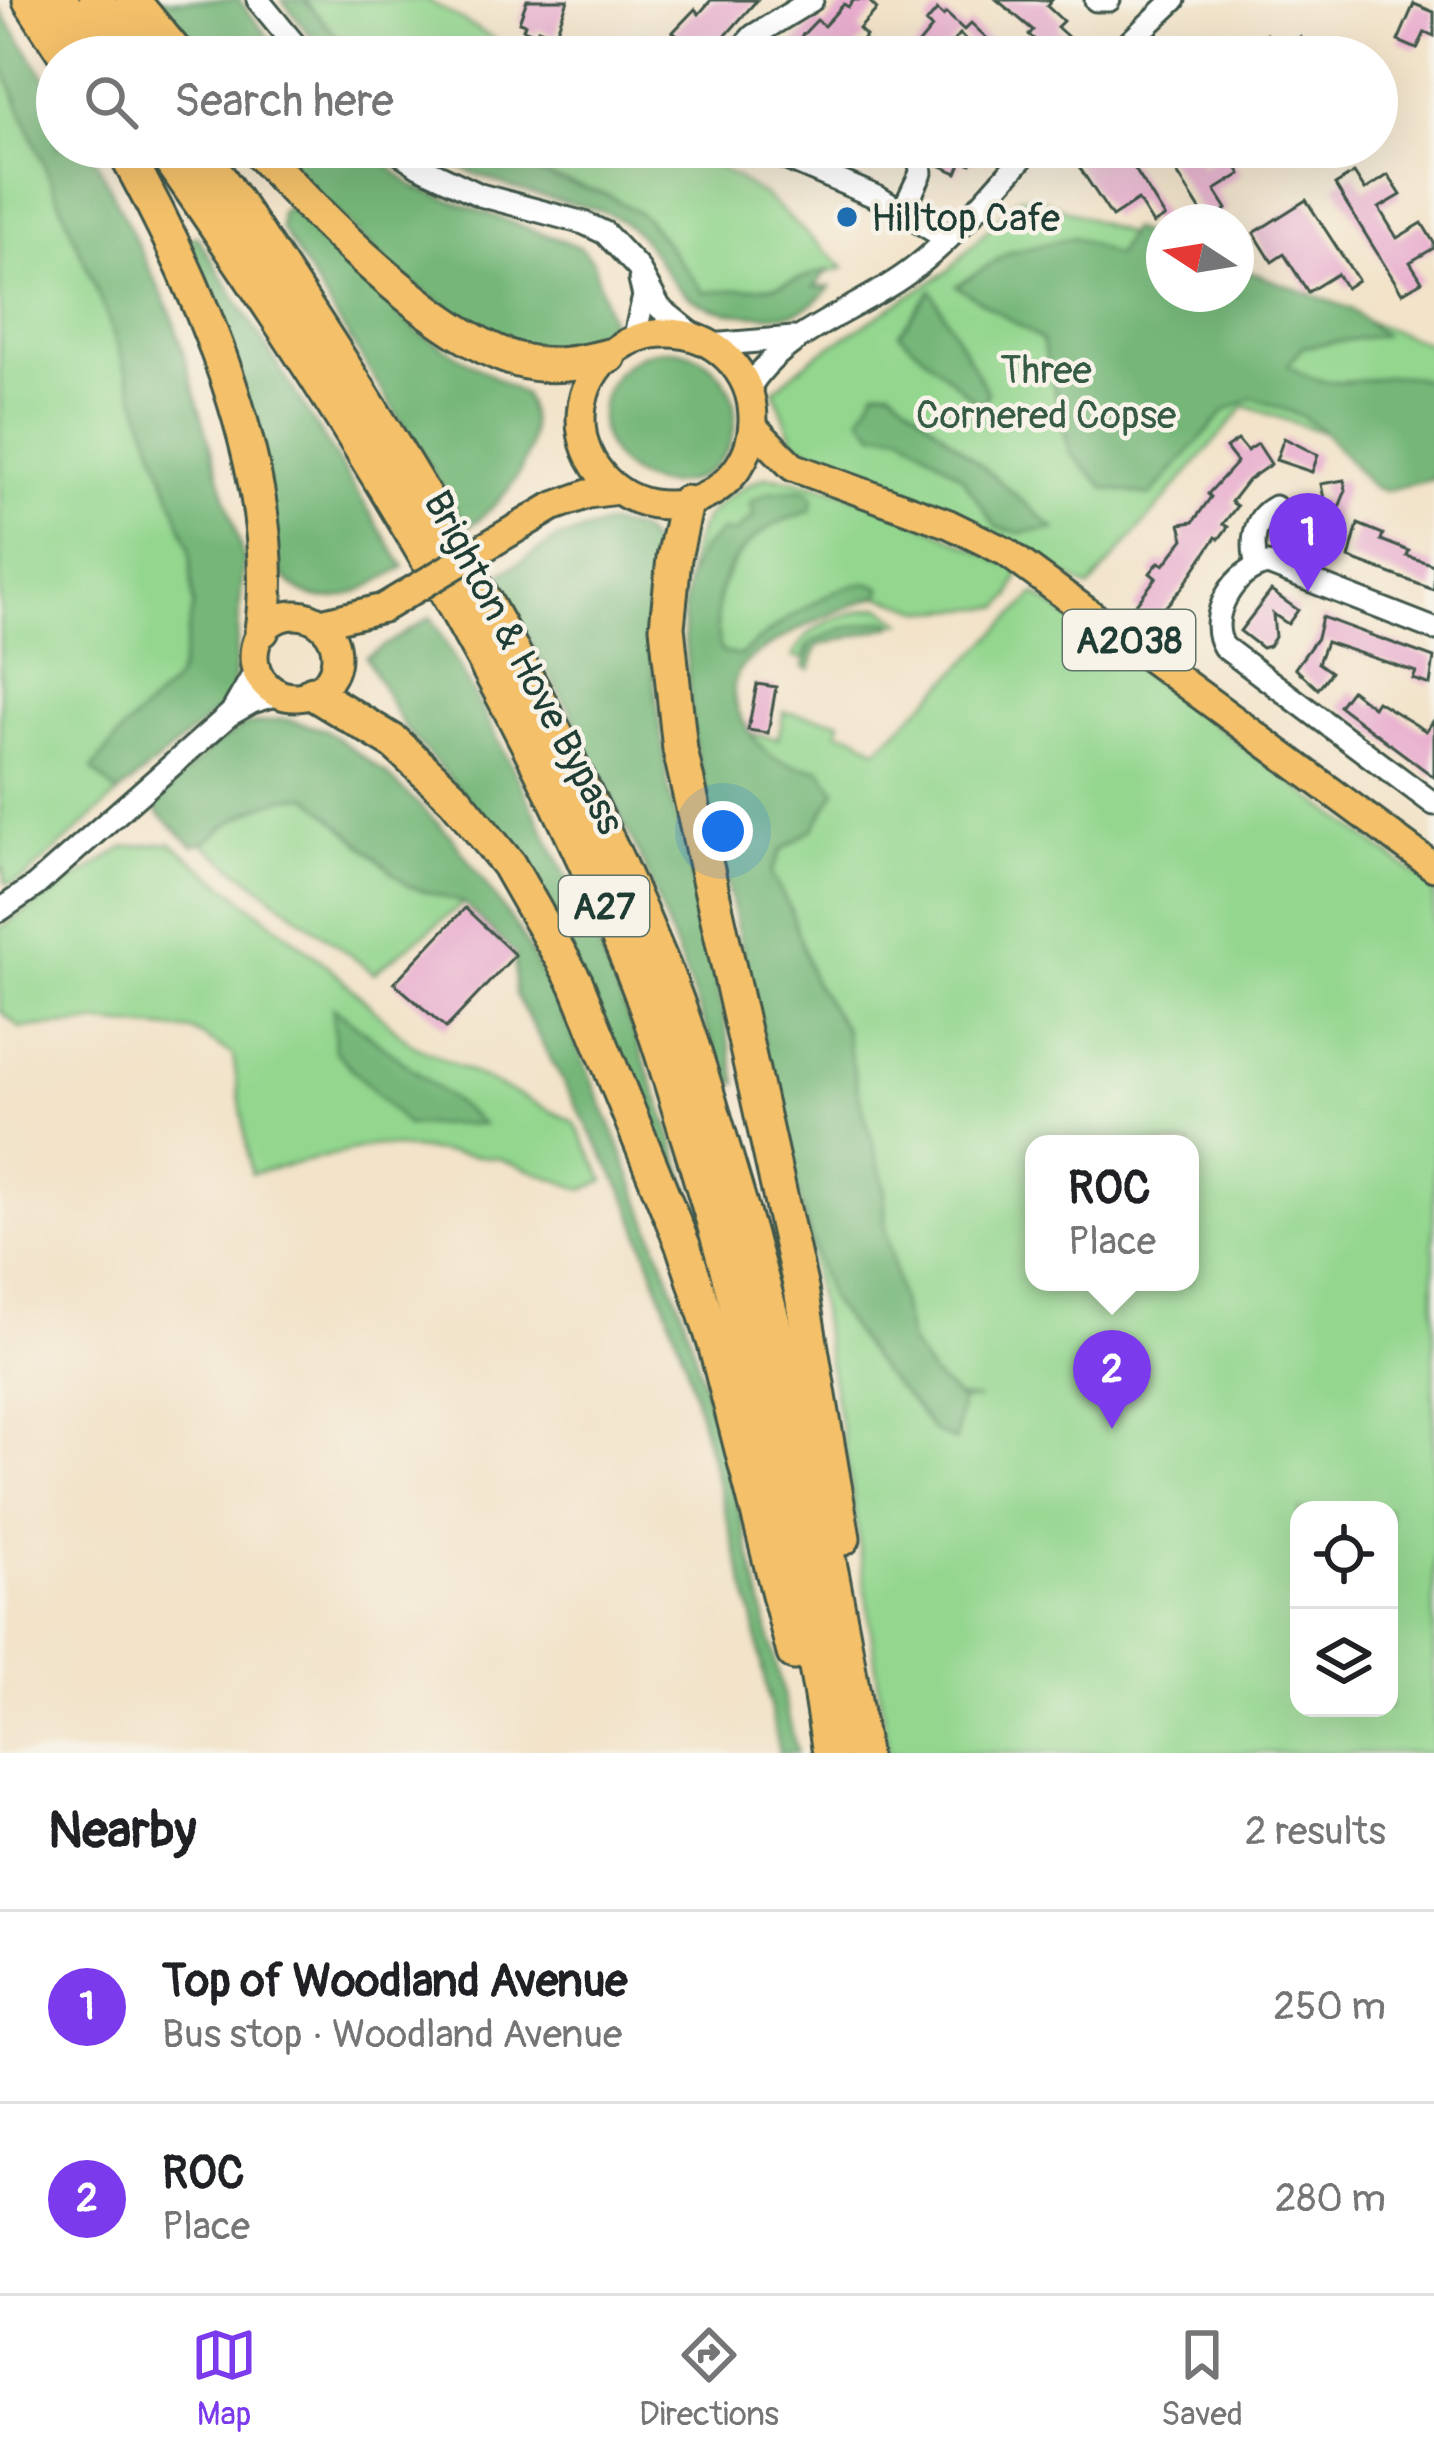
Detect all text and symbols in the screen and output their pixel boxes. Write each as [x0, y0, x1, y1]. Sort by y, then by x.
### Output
search box [36, 36, 1398, 168]
icon: search [78, 69, 144, 135]
text: Search here [174, 74, 394, 130]
place label: Hilltop Cafe [871, 194, 1060, 243]
marker: Hilltop Cafe [834, 204, 860, 230]
north arrow [1146, 204, 1254, 312]
park label: Three Cornered Copse [916, 346, 1176, 440]
street label: Brighton & Hove Bypass [412, 483, 635, 843]
pin: 1 [1269, 493, 1347, 592]
road number: A2038 [1063, 610, 1195, 670]
your location [693, 801, 753, 861]
road number: A27 [559, 876, 649, 936]
popup [1025, 1135, 1199, 1291]
text: ROC [1068, 1161, 1150, 1217]
text: Place [1068, 1217, 1156, 1266]
pin: 2 [1073, 1330, 1151, 1429]
map controls [1290, 1501, 1398, 1717]
button: locate [1290, 1501, 1398, 1609]
button: layers [1290, 1609, 1398, 1717]
text: Nearby [48, 1799, 196, 1863]
text: 2 results [1245, 1807, 1386, 1856]
text: Top of Woodland Avenue [162, 1954, 628, 2010]
text: 1 [79, 1982, 95, 2031]
text: 250 m [1273, 1982, 1386, 2031]
text: Bus stop · Woodland Avenue [162, 2010, 622, 2059]
text: ROC [162, 2146, 244, 2202]
text: 2 [76, 2174, 98, 2223]
text: 280 m [1275, 2174, 1386, 2223]
text: Place [162, 2202, 250, 2251]
tab: Map [191, 2322, 257, 2435]
tab: Directions [639, 2322, 779, 2435]
tab: Saved [1161, 2322, 1243, 2435]

